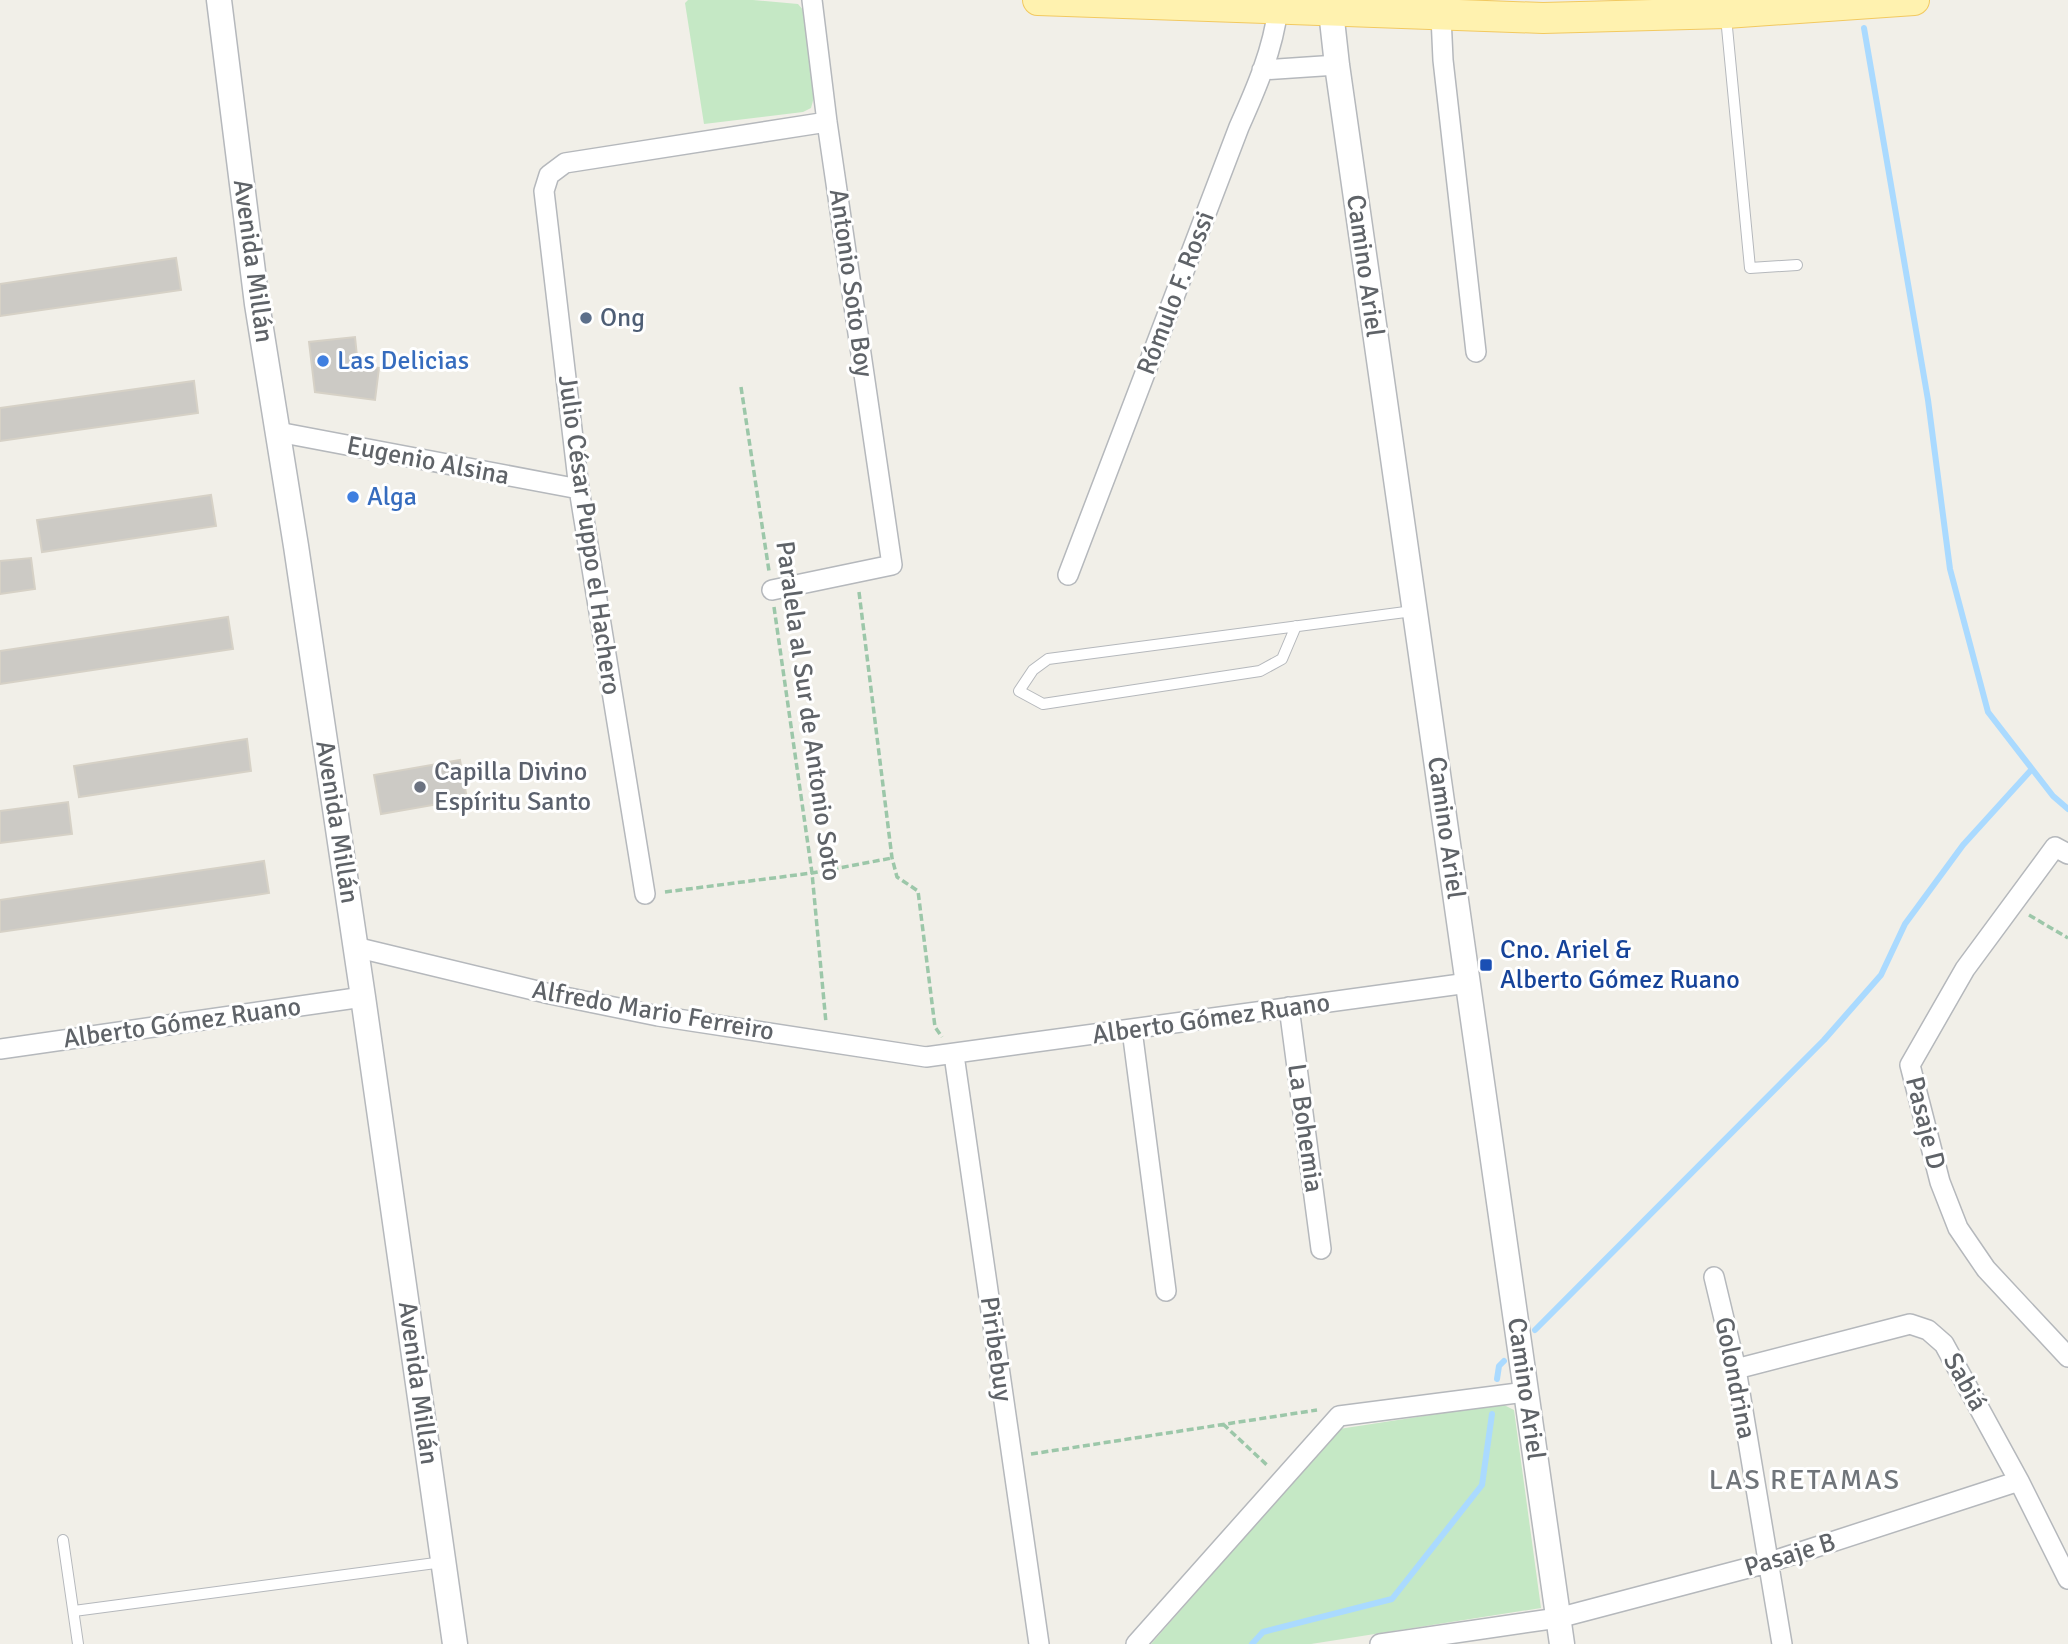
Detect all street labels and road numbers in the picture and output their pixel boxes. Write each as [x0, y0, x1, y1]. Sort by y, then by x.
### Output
street label: Avenida Millán [226, 177, 280, 345]
street label: Antonio Soto Boy [822, 187, 880, 379]
street label: Camino Ariel [1339, 193, 1391, 339]
street label: Rómulo F. Rossi [1130, 207, 1222, 379]
street label: Julio César Puppo el Hachero [551, 373, 627, 697]
street label: Eugenio Alsina [344, 430, 512, 492]
street label: Paralela al Sur de Antonio Soto [768, 539, 848, 883]
street label: Avenida Millán [308, 738, 366, 906]
street label: Camino Ariel [1420, 755, 1472, 901]
street label: Alfredo Mario Ferreiro [530, 974, 776, 1048]
street label: Alberto Gómez Ruano [1090, 986, 1332, 1052]
street label: Alberto Gómez Ruano [61, 990, 303, 1056]
street label: La Bohemia [1280, 1062, 1330, 1194]
street label: Pasaje D [1898, 1073, 1952, 1173]
street label: Piribebuy [973, 1294, 1019, 1404]
street label: Avenida Millán [391, 1299, 445, 1467]
street label: Golondrina [1708, 1314, 1762, 1442]
street label: Camino Ariel [1500, 1316, 1552, 1462]
street label: Sabiá [1936, 1347, 1994, 1417]
street label: Pasaje B [1741, 1526, 1839, 1584]

